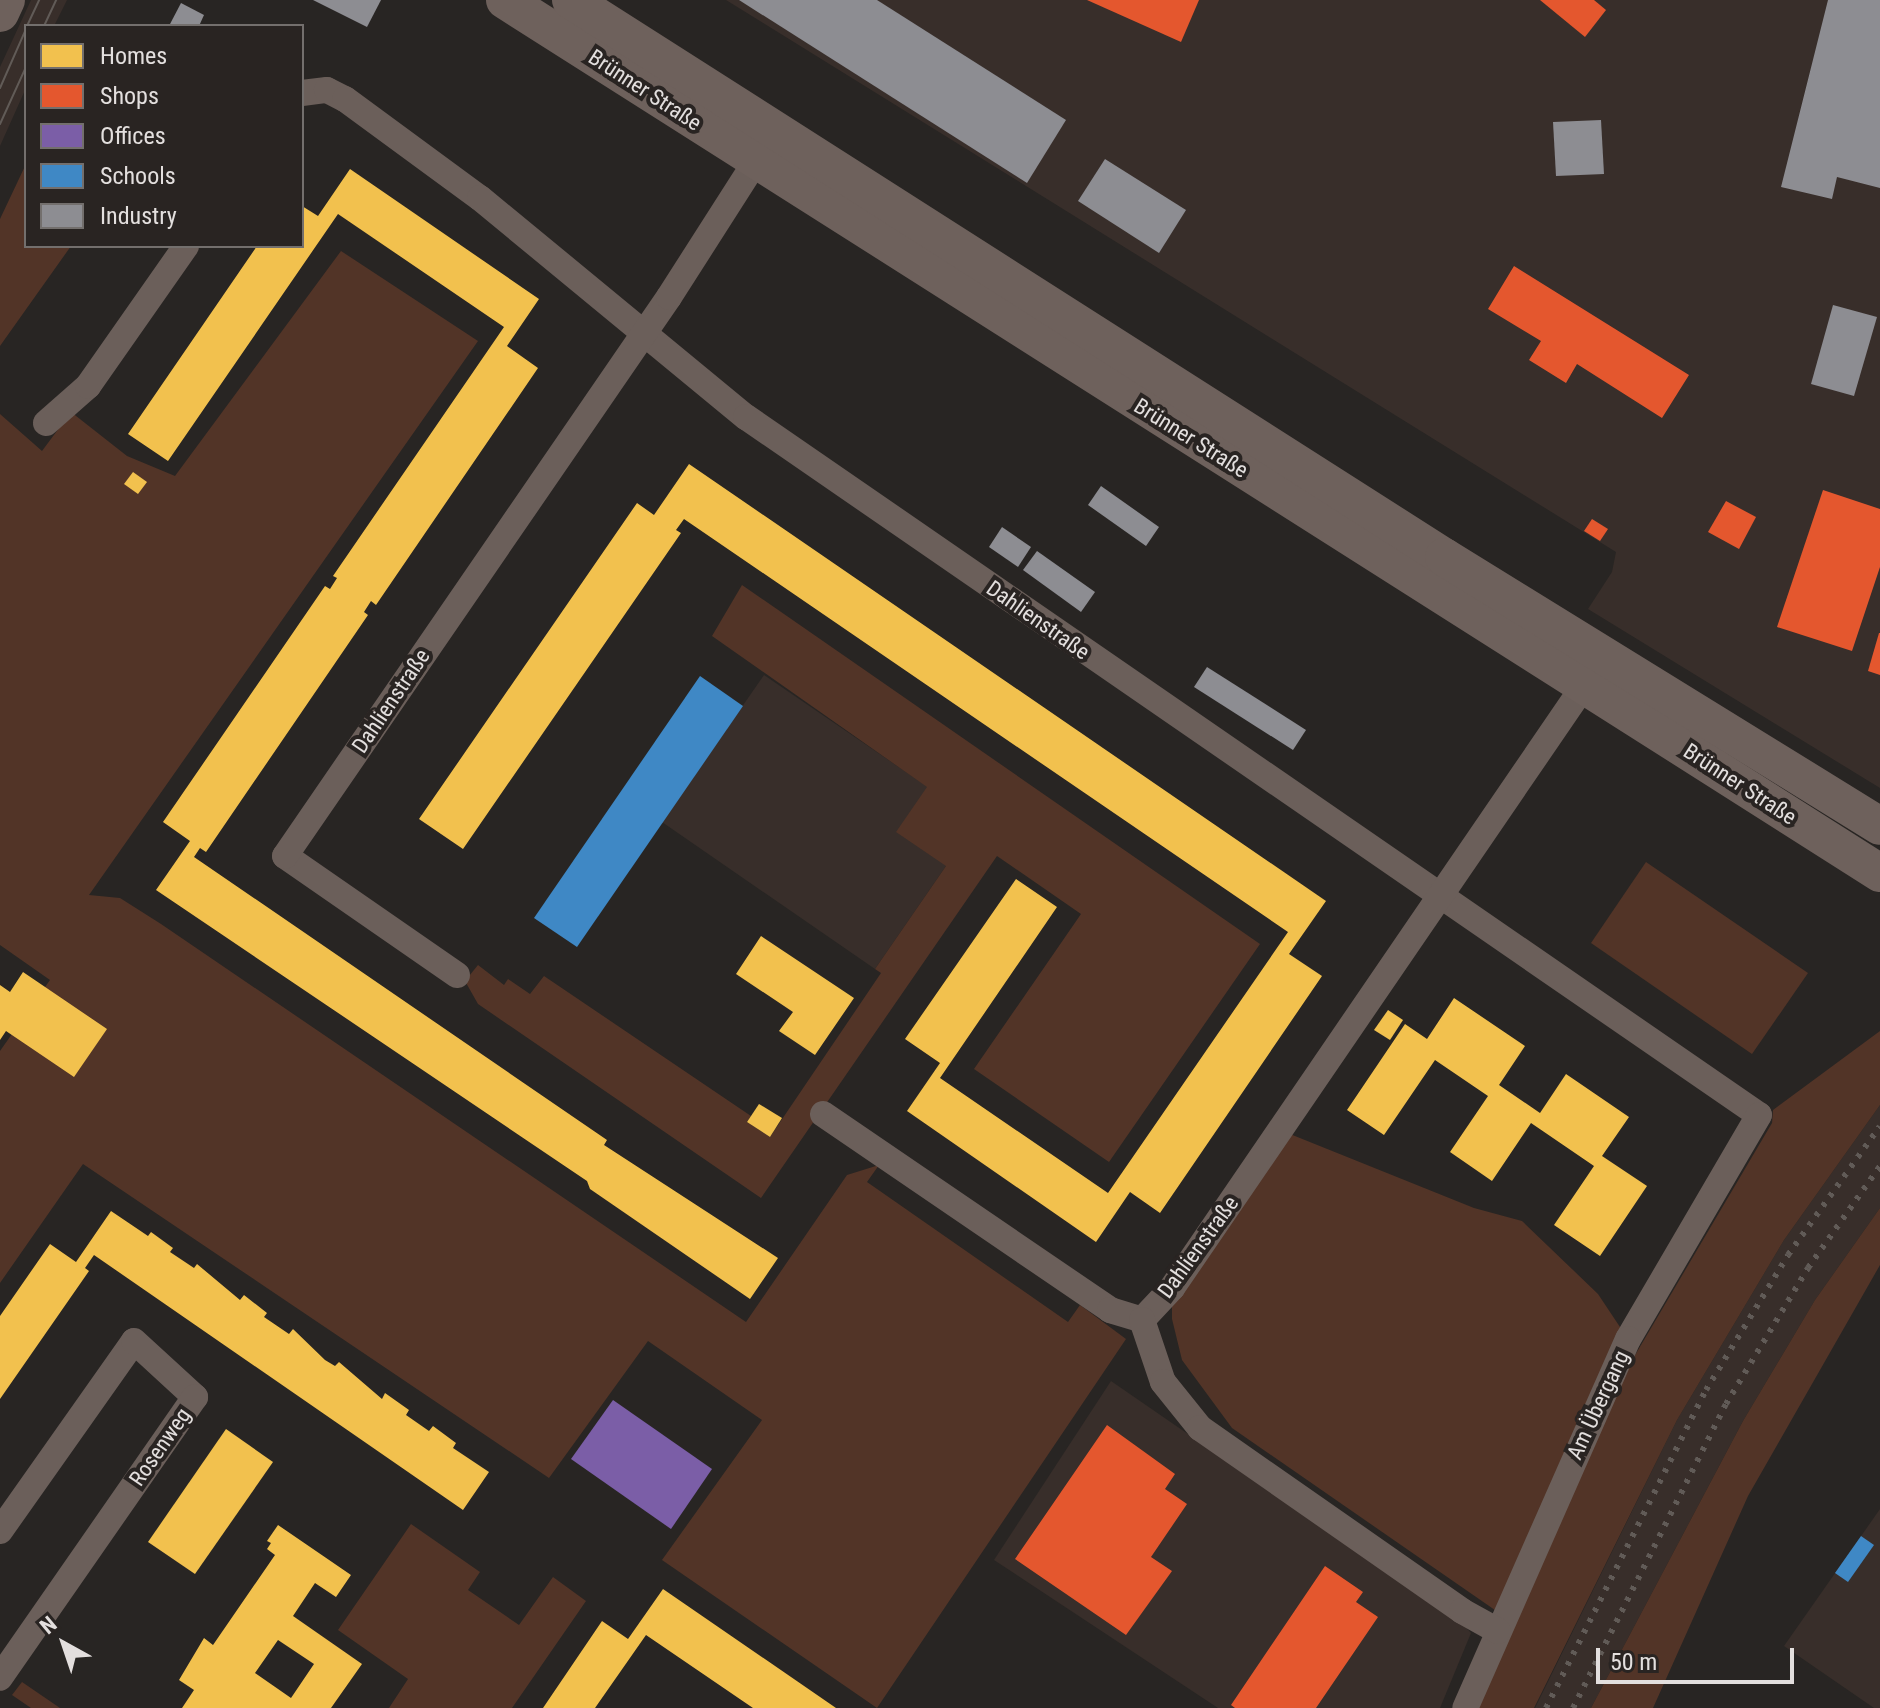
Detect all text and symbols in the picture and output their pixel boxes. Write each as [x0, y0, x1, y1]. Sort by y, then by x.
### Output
legend [24, 24, 304, 248]
text: Homes [100, 42, 167, 70]
street label: Brünner Straße [584, 44, 706, 136]
text: Shops [100, 82, 159, 110]
text: Offices [100, 122, 166, 150]
text: Schools [100, 162, 176, 190]
text: Industry [100, 202, 177, 230]
street label: Brünner Straße [1129, 393, 1253, 483]
street label: Dahlienstraße [981, 575, 1095, 665]
street label: Dahlienstraße [347, 644, 435, 758]
street label: Brünner Straße [1679, 738, 1801, 830]
street label: Dahlienstraße [1152, 1191, 1244, 1303]
street label: Am Übergang [1561, 1346, 1635, 1464]
street label: Rosenweg [124, 1403, 196, 1491]
north arrow [24, 1604, 104, 1684]
text: N [35, 1611, 61, 1639]
scale bar [1600, 1632, 1798, 1682]
text: 50 m [1610, 1648, 1657, 1676]

